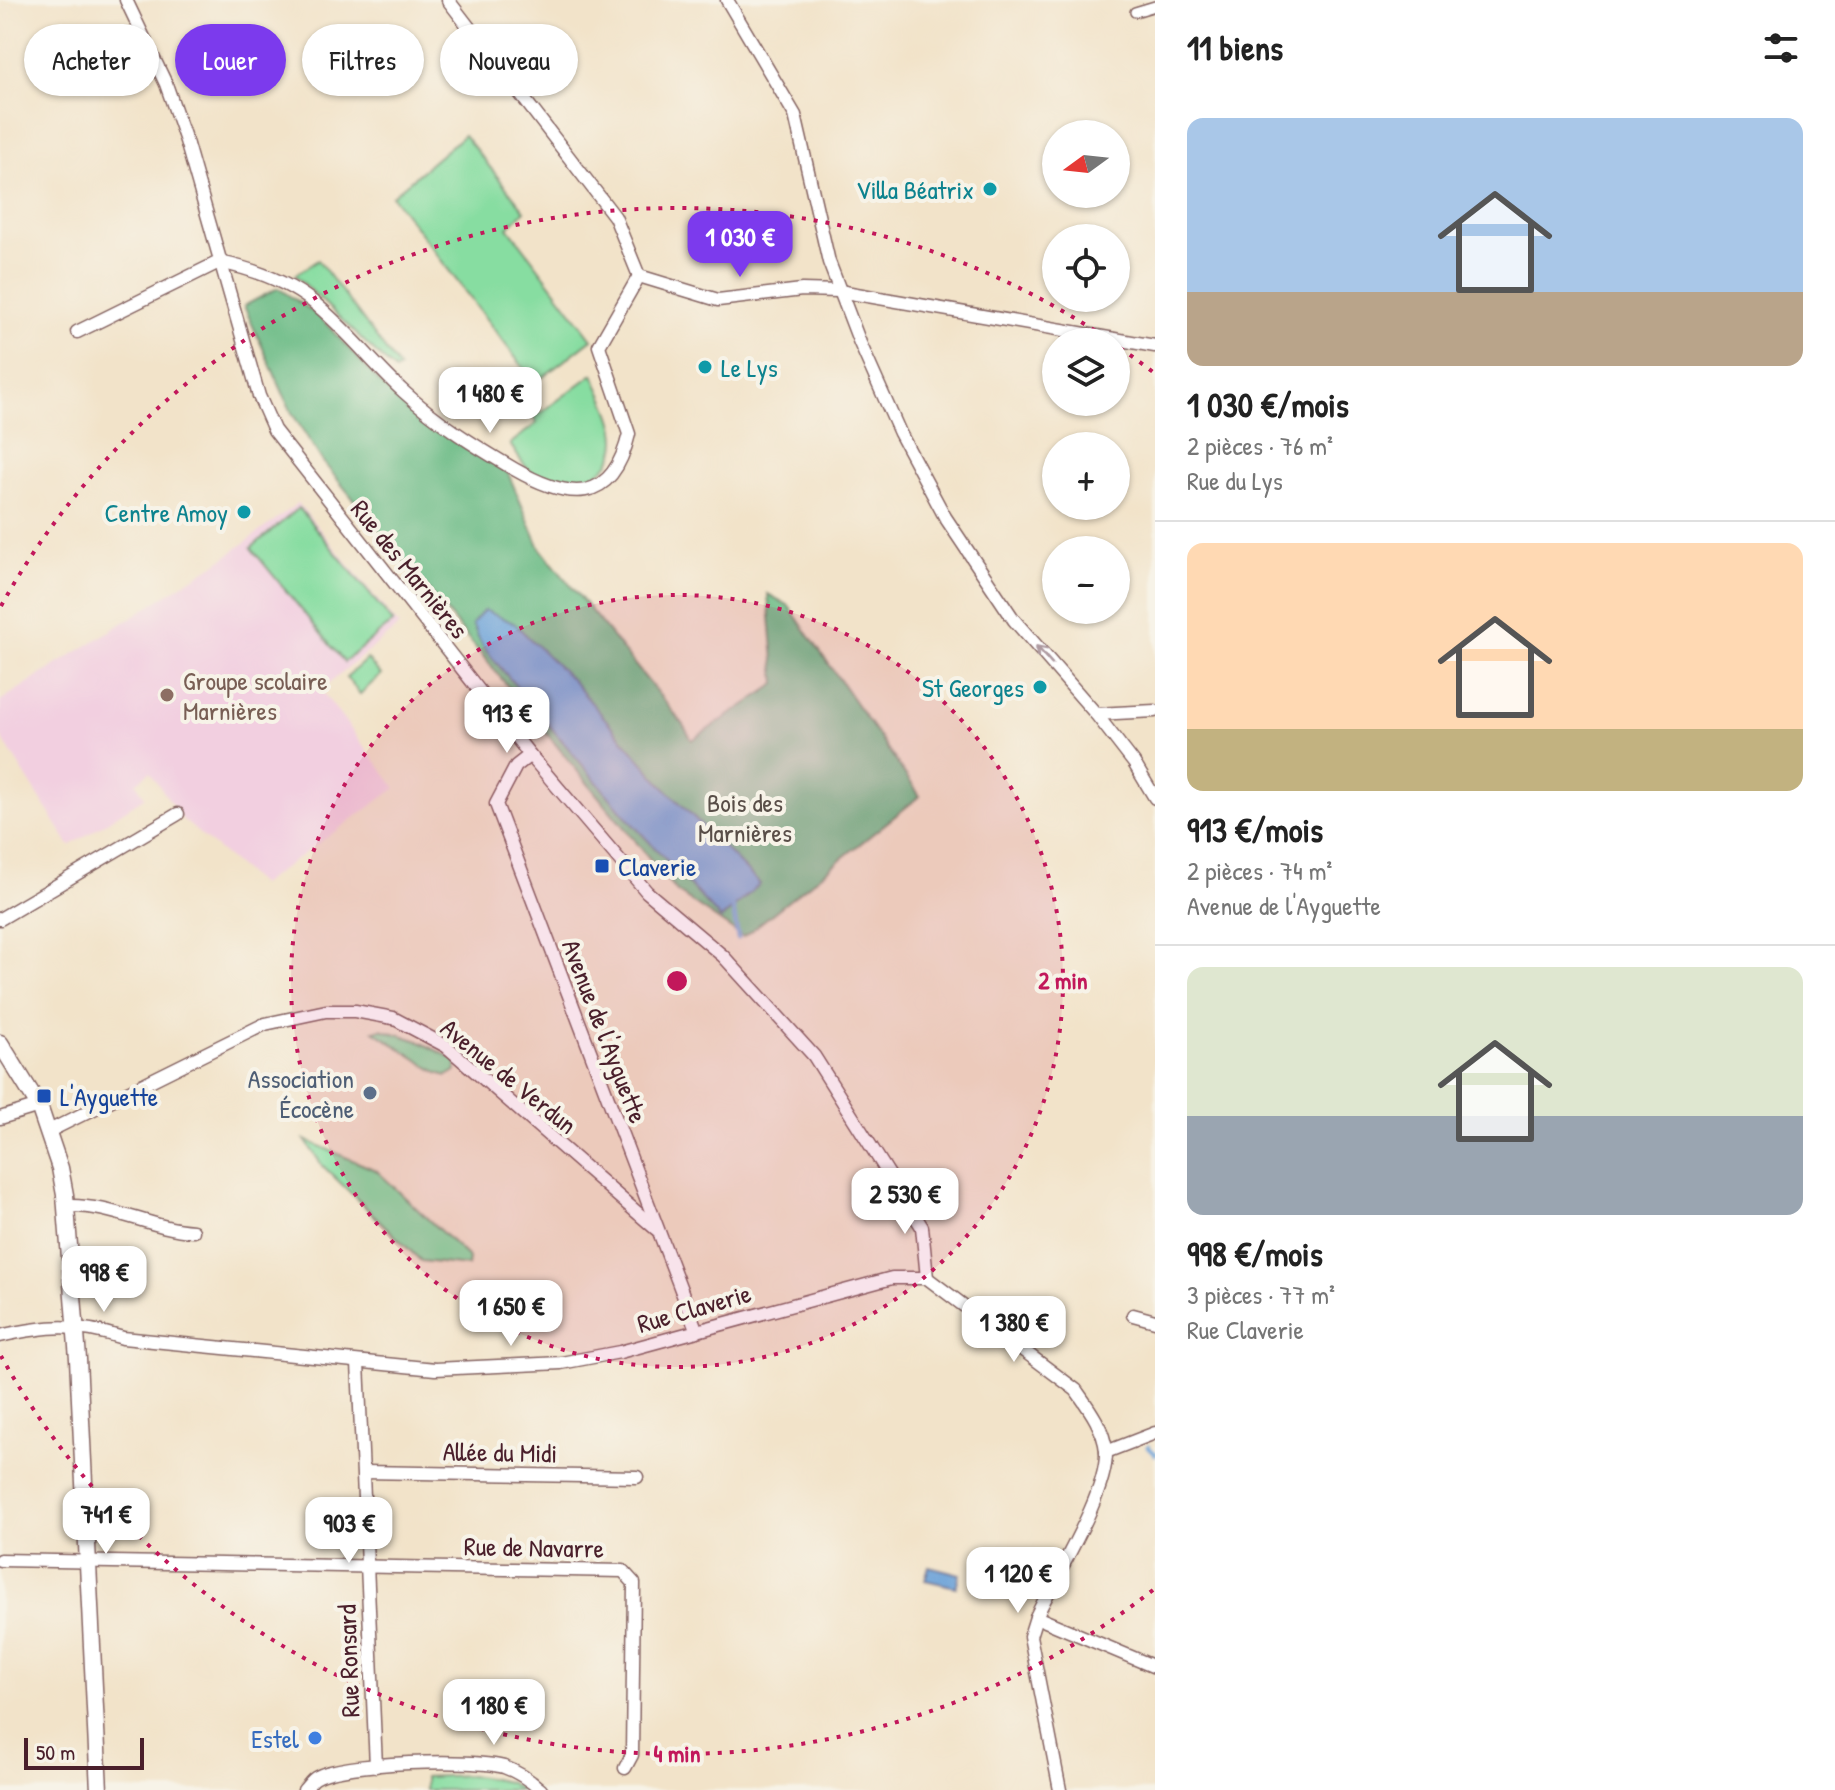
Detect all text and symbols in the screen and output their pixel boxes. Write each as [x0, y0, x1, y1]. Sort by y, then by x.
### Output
chip: Acheter [24, 24, 159, 96]
chip: Louer [175, 24, 286, 96]
chip: Filtres [302, 24, 424, 96]
chip: Nouveau [440, 24, 578, 96]
text: 11 biens [1187, 25, 1283, 71]
icon: filters [1759, 26, 1803, 70]
north arrow [1042, 120, 1130, 208]
map controls [1042, 120, 1130, 624]
icon: home [1423, 170, 1567, 314]
place label: Villa Béatrix [856, 172, 974, 207]
marker: Villa Béatrix [981, 180, 999, 198]
pin: 1 030 € [666, 211, 814, 279]
text: 1 030 € [706, 219, 774, 254]
button: locate [1042, 224, 1130, 312]
button: layers [1042, 328, 1130, 416]
place label: Le Lys [721, 350, 778, 385]
marker: Le Lys [696, 358, 714, 376]
pin: 1 480 € [416, 367, 564, 435]
text: 1 480 € [457, 375, 523, 410]
text: 1 030 €/mois [1187, 382, 1349, 428]
text: 2 pièces · 76 m² [1187, 428, 1333, 463]
button: + [1042, 432, 1130, 520]
text: Rue du Lys [1187, 463, 1283, 498]
street label: Rue des Marnières [343, 492, 477, 646]
place label: Centre Amoy [105, 495, 228, 530]
marker: Centre Amoy [235, 503, 253, 521]
button: − [1042, 536, 1130, 624]
icon: home [1423, 595, 1567, 739]
one-way arrow [1036, 646, 1054, 666]
place label: Groupe scolaire Marnières [183, 663, 328, 728]
place label: St Georges [922, 670, 1024, 705]
marker: St Georges [1031, 678, 1049, 696]
marker: Groupe scolaire Marnières [158, 686, 176, 704]
pin: 913 € [451, 687, 563, 755]
text: 913 € [482, 695, 532, 730]
park label: Bois des Marnières [698, 785, 792, 850]
text: 913 €/mois [1187, 807, 1323, 853]
place label: Claverie [618, 849, 696, 884]
text: 2 pièces · 74 m² [1187, 853, 1332, 888]
marker: Claverie [593, 857, 611, 875]
text: Avenue de l'Ayguette [1187, 888, 1381, 923]
street label: Avenue de l'Ayguette [554, 934, 656, 1128]
text: 2 min [1038, 964, 1088, 996]
centre of rings [663, 967, 691, 995]
street label: Avenue de Verdun [434, 1010, 584, 1142]
icon: home [1423, 1019, 1567, 1163]
place label: Association Écocène [248, 1061, 354, 1126]
place label: L'Ayguette [60, 1079, 158, 1114]
marker: Association Écocène [361, 1084, 379, 1102]
marker: L'Ayguette [35, 1087, 53, 1105]
pin: 2 530 € [831, 1168, 979, 1236]
text: 2 530 € [870, 1176, 940, 1211]
text: 998 €/mois [1187, 1231, 1323, 1277]
pin: 998 € [48, 1246, 160, 1314]
text: 998 € [80, 1254, 128, 1289]
street label: Rue Claverie [633, 1275, 755, 1341]
text: 3 pièces · 77 m² [1187, 1277, 1335, 1312]
pin: 1 650 € [437, 1280, 585, 1348]
text: 1 650 € [478, 1288, 544, 1323]
pin: 1 380 € [940, 1296, 1088, 1364]
text: 1 380 € [980, 1304, 1048, 1339]
text: Rue Claverie [1187, 1312, 1304, 1347]
street label: Allée du Midi [443, 1434, 557, 1470]
pin: 741 € [50, 1488, 162, 1556]
text: 741 € [81, 1496, 131, 1531]
pin: 903 € [293, 1497, 405, 1565]
text: 903 € [323, 1505, 375, 1540]
street label: Rue de Navarre [464, 1528, 604, 1566]
pin: 1 120 € [944, 1547, 1092, 1615]
text: 1 120 € [984, 1555, 1052, 1590]
street label: Rue Ronsard [329, 1604, 367, 1718]
pin: 1 180 € [420, 1679, 568, 1747]
text: 1 180 € [461, 1687, 527, 1722]
place label: Estel [251, 1721, 299, 1756]
marker: Estel [306, 1729, 324, 1747]
scale bar [24, 1734, 144, 1770]
text: 50 m [36, 1737, 75, 1767]
text: 4 min [653, 1737, 701, 1769]

